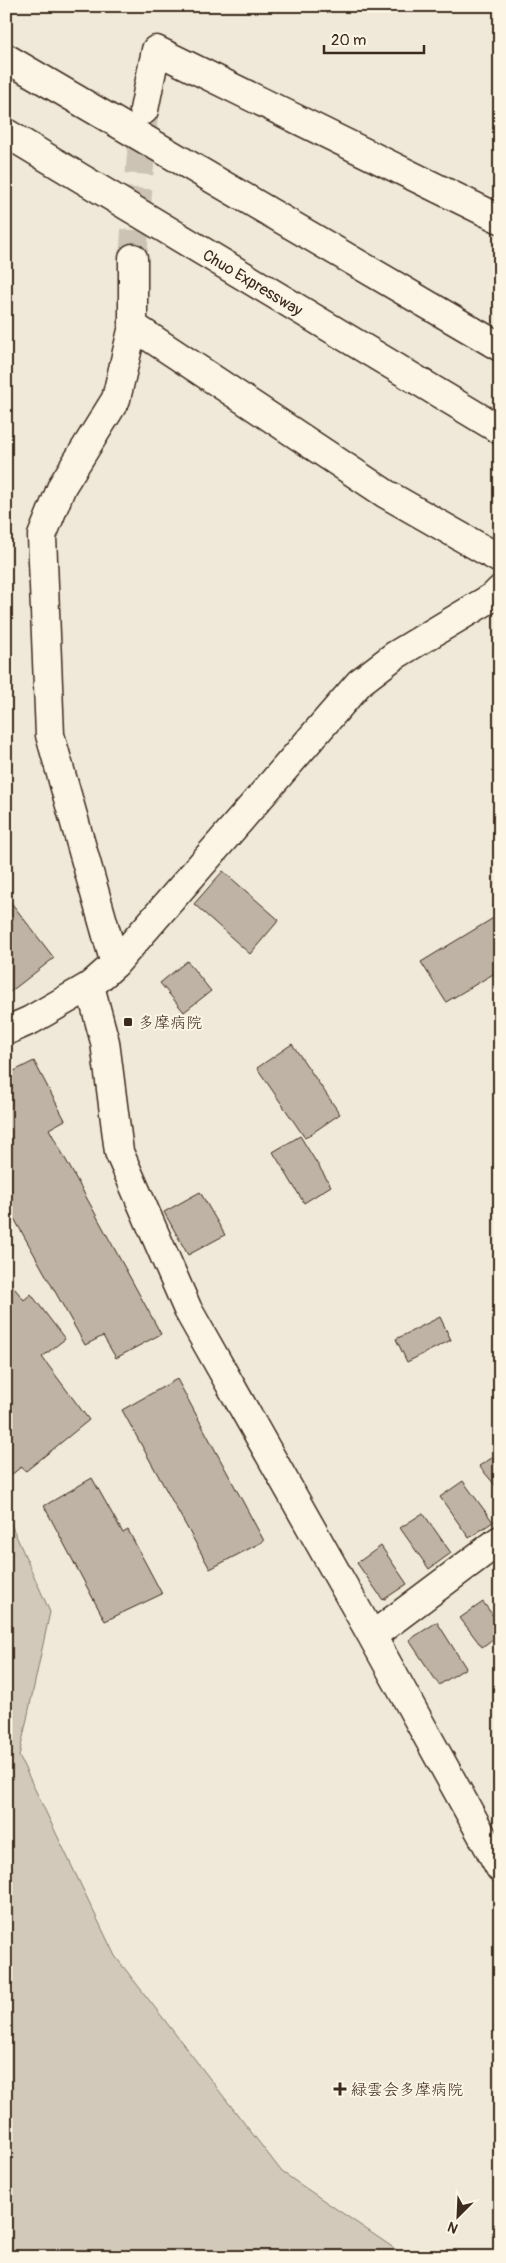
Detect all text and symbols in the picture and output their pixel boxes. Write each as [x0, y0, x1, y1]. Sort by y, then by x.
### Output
scale bar [324, 22, 424, 54]
text: 20 m [331, 31, 366, 50]
street label: Chuo Expressway [199, 245, 306, 321]
place label: 多摩病院 [138, 1013, 202, 1033]
marker: 多摩病院 [122, 1016, 134, 1028]
place label: 緑雲会多摩病院 [351, 2080, 463, 2100]
marker: 緑雲会多摩病院 [333, 2082, 347, 2096]
north arrow [434, 2190, 484, 2240]
text: N [445, 2218, 461, 2237]

